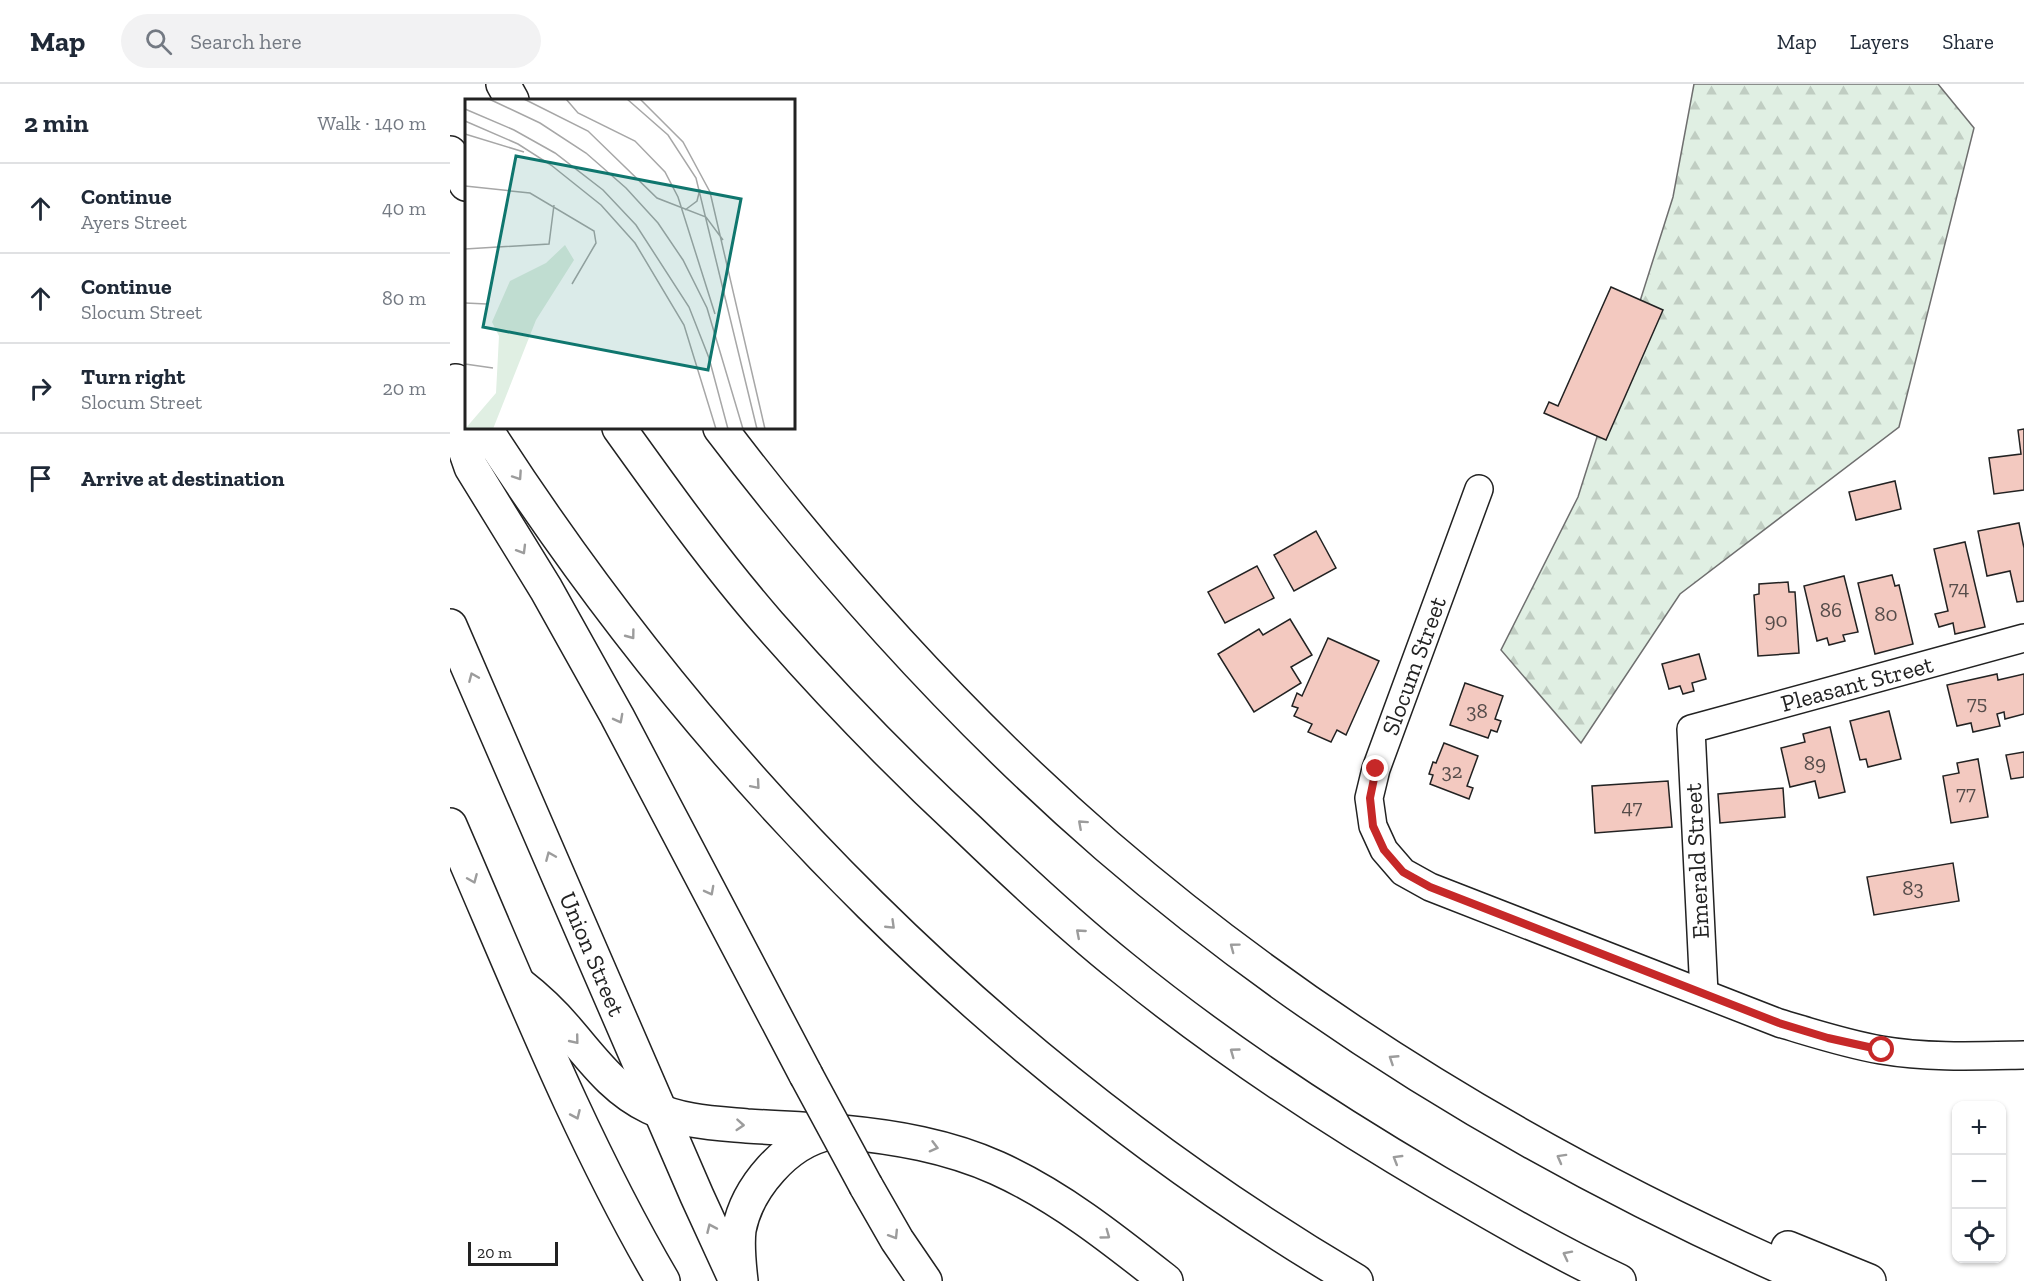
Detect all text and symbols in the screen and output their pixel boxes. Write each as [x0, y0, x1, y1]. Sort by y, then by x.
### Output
search box [121, 14, 541, 68]
text: Map [30, 25, 85, 58]
icon: search [142, 25, 175, 58]
text: Search here [190, 28, 302, 55]
text: Map [1777, 29, 1817, 54]
text: Layers [1850, 29, 1909, 54]
text: Share [1942, 29, 1994, 54]
inset map [465, 99, 795, 429]
text: 2 min [24, 107, 89, 139]
text: Walk · 140 m [318, 111, 426, 135]
text: Continue [81, 183, 172, 210]
icon: ahead [24, 192, 57, 225]
text: 40 m [382, 196, 426, 220]
text: Ayers Street [81, 210, 187, 234]
text: Continue [81, 273, 172, 300]
icon: ahead [24, 282, 57, 315]
text: 80 m [382, 286, 426, 310]
text: Slocum Street [81, 300, 202, 324]
text: Turn right [81, 363, 185, 390]
icon: right [24, 372, 57, 405]
text: 20 m [382, 376, 426, 400]
text: Slocum Street [81, 390, 202, 414]
icon: arrive [24, 462, 57, 495]
text: Arrive at destination [81, 465, 284, 492]
one-way arrow [510, 470, 521, 481]
one-way arrow [514, 544, 526, 554]
house number: 74 [1949, 575, 1969, 600]
street label: Slocum Street [1375, 592, 1452, 739]
house number: 86 [1820, 597, 1842, 622]
house number: 80 [1874, 601, 1898, 626]
house number: 90 [1764, 607, 1788, 632]
one-way arrow [624, 628, 635, 639]
street label: Pleasant Street [1778, 649, 1936, 718]
one-way arrow [468, 673, 480, 684]
house number: 75 [1967, 690, 1987, 715]
house number: 38 [1466, 698, 1488, 723]
one-way arrow [612, 712, 623, 723]
house number: 89 [1804, 750, 1826, 775]
route end [1362, 755, 1388, 781]
house number: 32 [1441, 758, 1463, 783]
one-way arrow [749, 778, 760, 789]
house number: 77 [1956, 780, 1976, 805]
street label: Emerald Street [1678, 782, 1715, 940]
house number: 47 [1622, 794, 1643, 819]
one-way arrow [1079, 820, 1089, 831]
one-way arrow [545, 852, 557, 863]
one-way arrow [466, 872, 478, 883]
house number: 83 [1902, 875, 1924, 900]
one-way arrow [703, 884, 715, 895]
street label: Union Street [553, 887, 632, 1020]
one-way arrow [884, 918, 895, 929]
one-way arrow [1076, 929, 1087, 940]
one-way arrow [1229, 943, 1240, 954]
one-way arrow [568, 1033, 579, 1044]
route start [1868, 1036, 1894, 1062]
one-way arrow [1230, 1048, 1241, 1059]
one-way arrow [1389, 1055, 1399, 1067]
map controls [1952, 1101, 2006, 1263]
button: + [1952, 1101, 2006, 1155]
one-way arrow [569, 1109, 581, 1120]
one-way arrow [736, 1118, 745, 1131]
one-way arrow [928, 1140, 939, 1152]
one-way arrow [1393, 1154, 1403, 1166]
one-way arrow [1557, 1154, 1567, 1165]
button: − [1952, 1155, 2006, 1209]
button: locate [1952, 1209, 2006, 1263]
one-way arrow [706, 1223, 718, 1234]
one-way arrow [887, 1228, 898, 1239]
one-way arrow [1100, 1228, 1111, 1239]
scale bar [468, 1239, 558, 1266]
text: 20 m [477, 1243, 512, 1262]
one-way arrow [1563, 1251, 1573, 1262]

